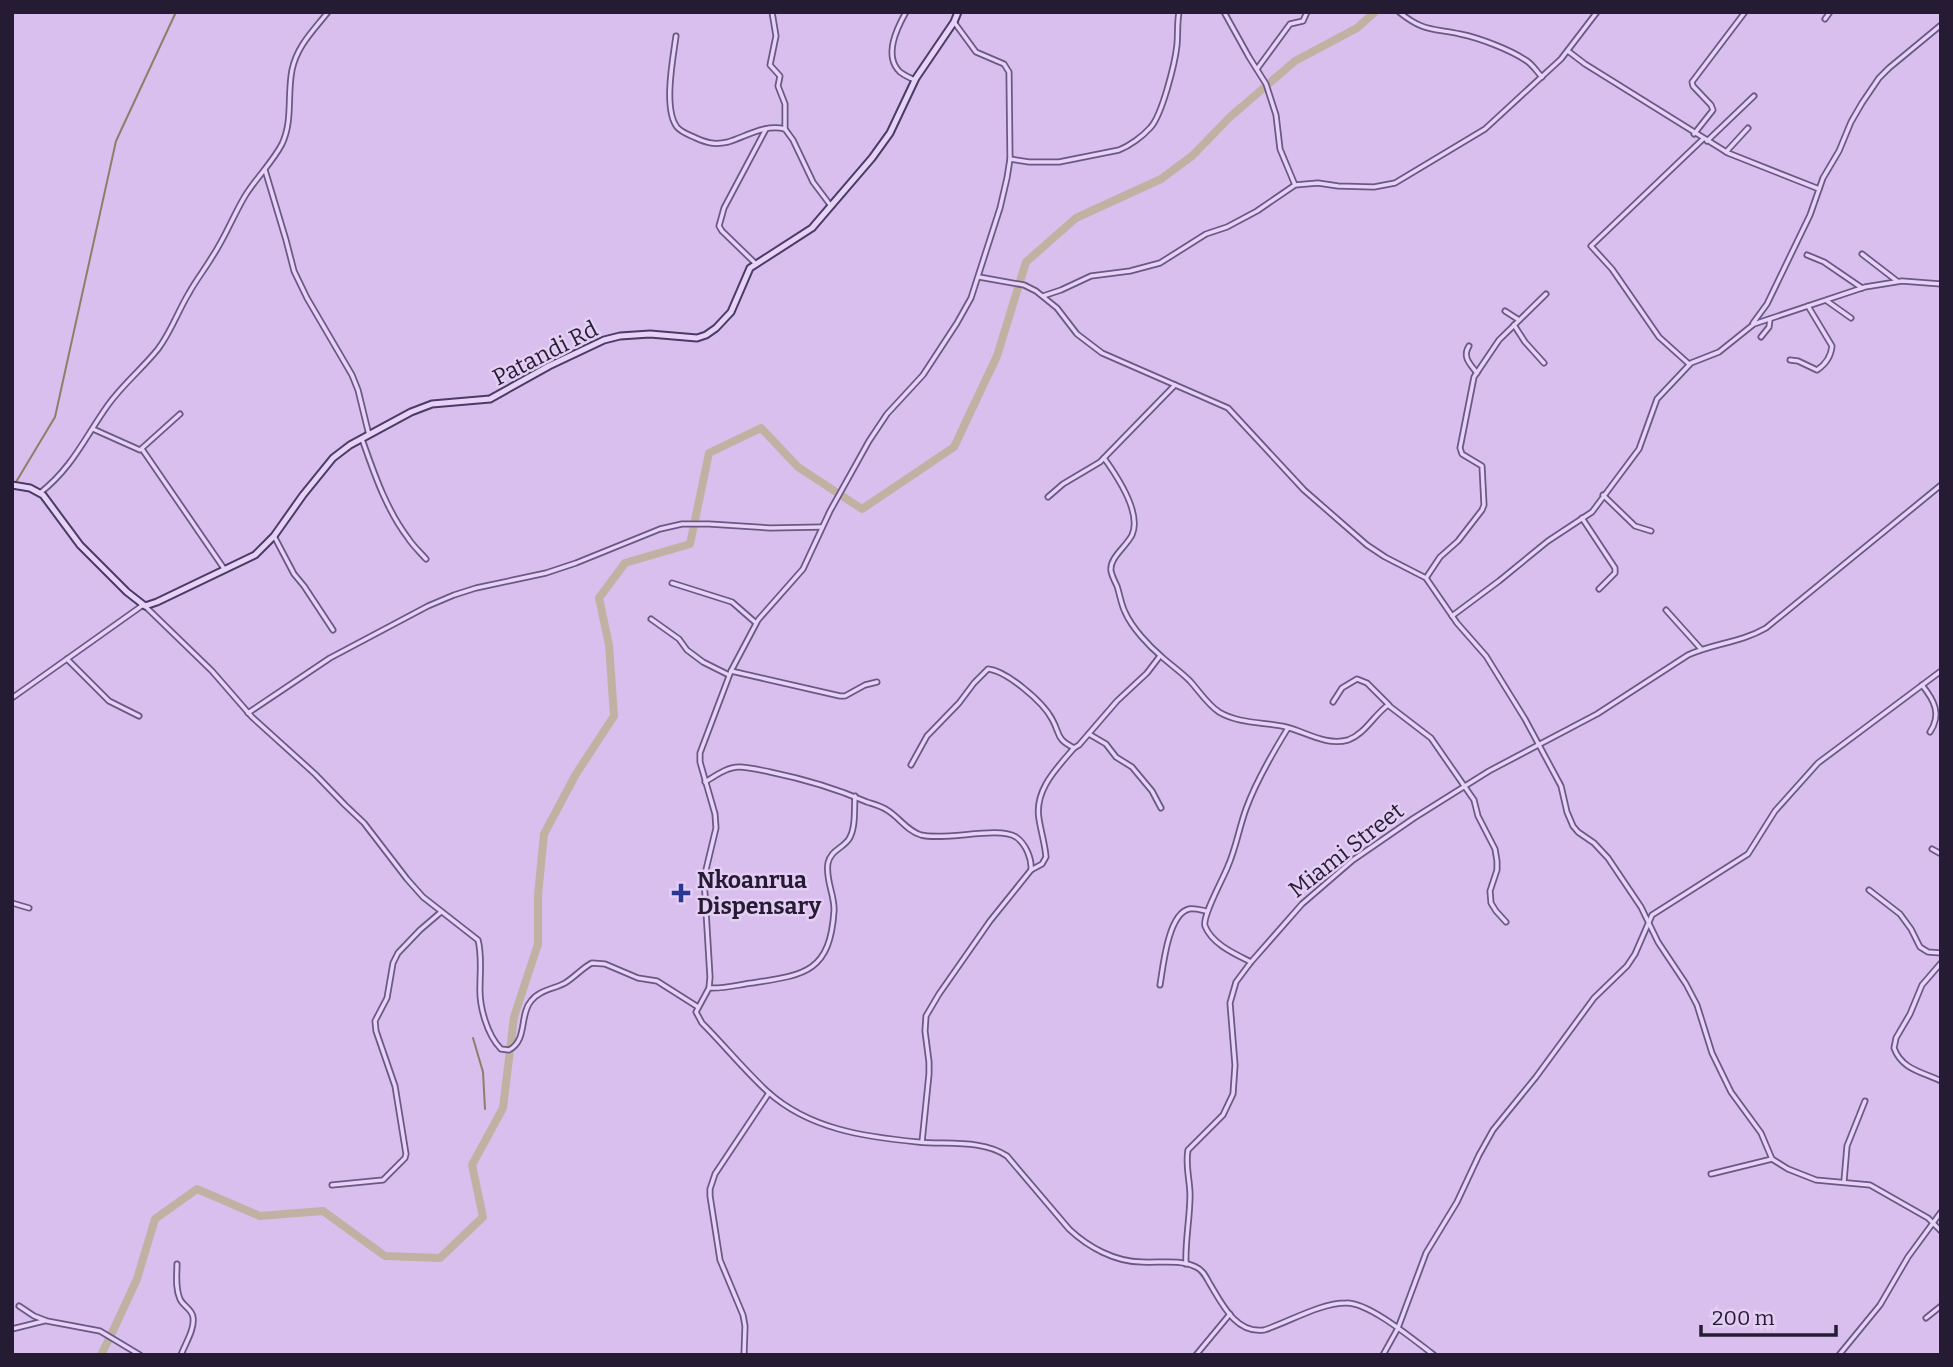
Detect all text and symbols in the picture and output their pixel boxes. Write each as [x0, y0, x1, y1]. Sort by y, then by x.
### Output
street label: Patandi Rd [488, 314, 603, 391]
street label: Miami Street [1283, 796, 1409, 904]
place label: Nkoanrua Dispensary [697, 866, 822, 920]
marker: Nkoanrua Dispensary [671, 883, 691, 903]
scale bar [1701, 1294, 1836, 1338]
text: 200 m [1712, 1305, 1775, 1331]

